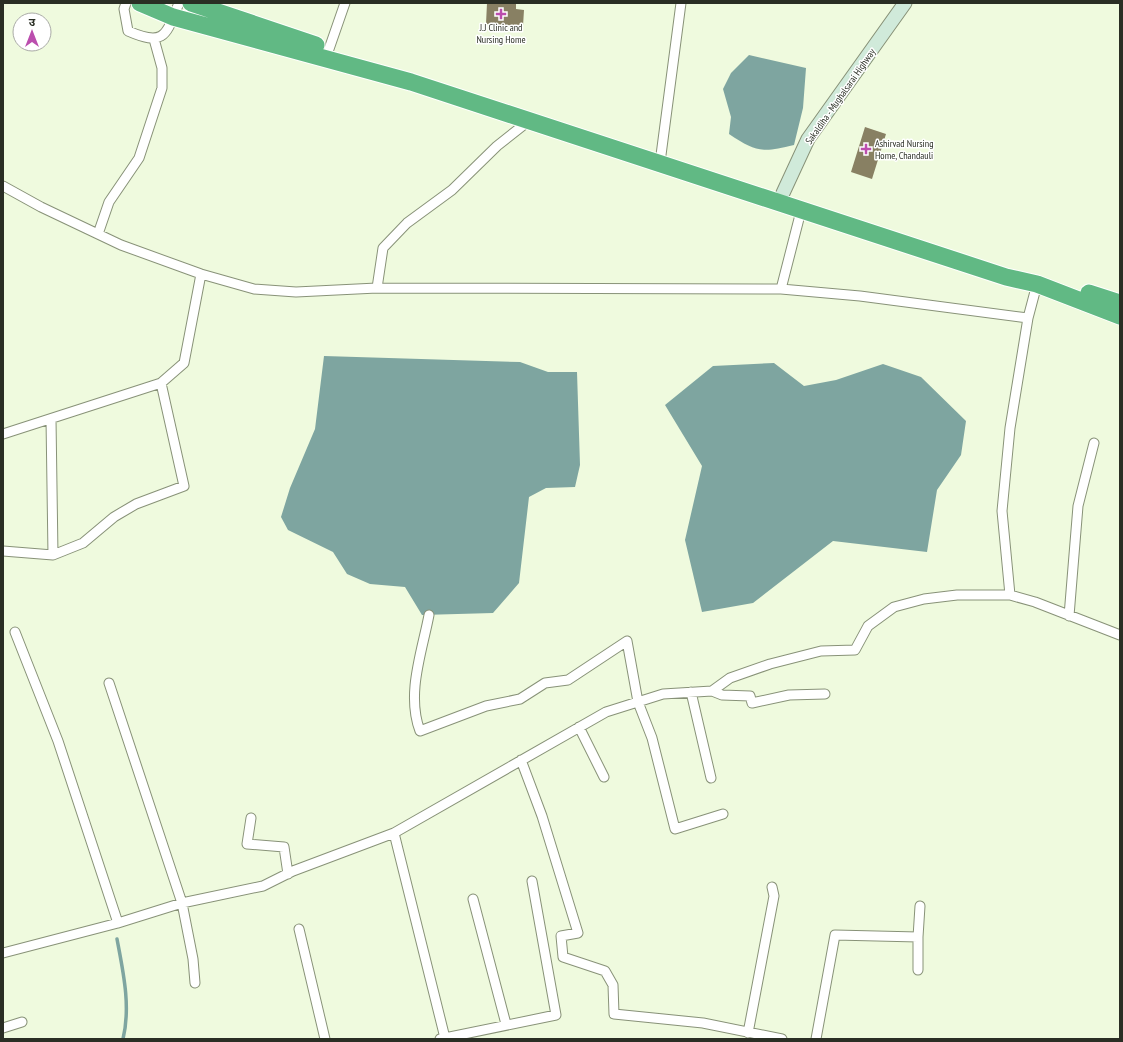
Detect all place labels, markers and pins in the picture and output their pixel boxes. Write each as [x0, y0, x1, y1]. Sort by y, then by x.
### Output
marker: J.J Clinic and Nursing Home [495, 8, 507, 20]
place label: J.J Clinic and Nursing Home [476, 21, 526, 46]
place label: Ashirvad Nursing Home, Chandauli [875, 137, 933, 162]
marker: Ashirvad Nursing Home, Chandauli [860, 143, 872, 155]

